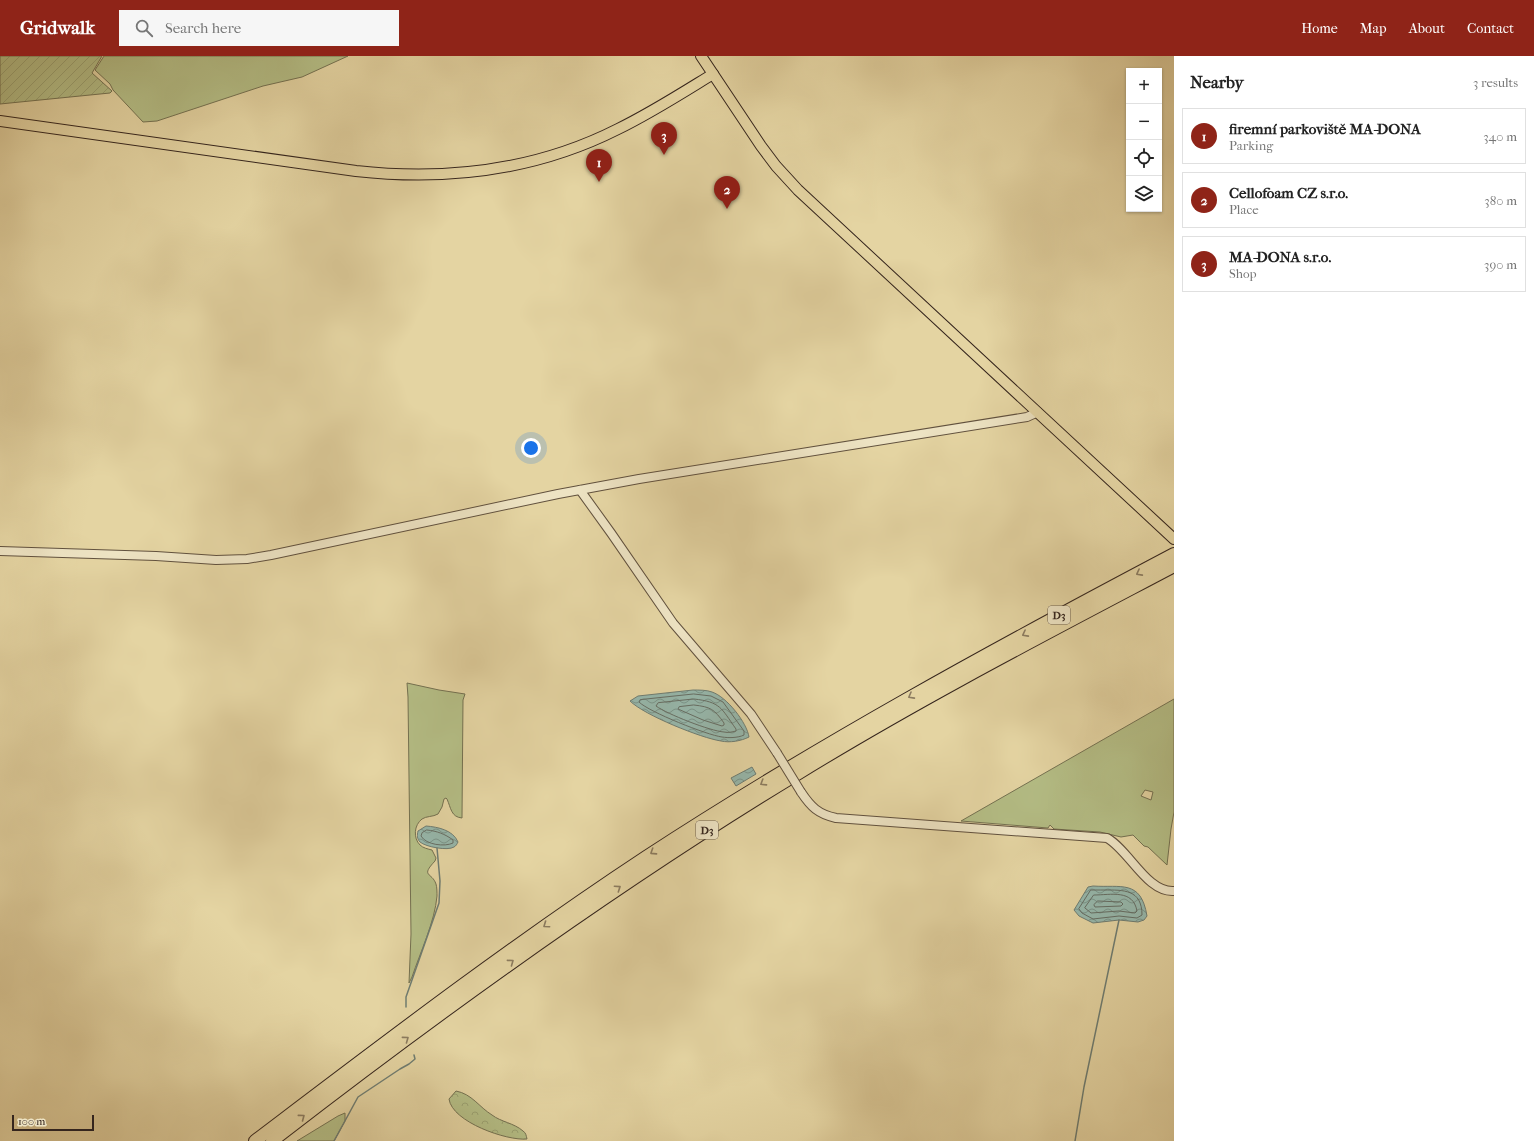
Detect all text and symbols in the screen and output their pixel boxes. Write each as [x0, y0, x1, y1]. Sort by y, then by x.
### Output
search box [119, 10, 399, 46]
text: Gridwalk [20, 17, 95, 39]
icon: search [133, 17, 155, 39]
text: Search here [165, 19, 241, 37]
text: Home [1301, 20, 1338, 37]
text: Map [1360, 20, 1387, 37]
text: About [1409, 20, 1445, 37]
text: Contact [1467, 20, 1514, 37]
map controls [1126, 68, 1162, 212]
button: + [1126, 68, 1162, 104]
text: Nearby [1190, 72, 1244, 92]
text: 3 results [1473, 75, 1518, 90]
button: − [1126, 104, 1162, 140]
text: firemní parkoviště MA-DONA [1229, 120, 1421, 138]
pin: 3 [651, 122, 677, 155]
text: 1 [1202, 129, 1206, 144]
text: 340 m [1483, 129, 1517, 144]
text: Parking [1229, 138, 1273, 153]
button: locate [1126, 140, 1162, 176]
pin: 1 [586, 149, 612, 182]
pin: 2 [714, 176, 740, 209]
button: layers [1126, 176, 1162, 212]
text: Cellofoam CZ s.r.o. [1229, 184, 1348, 202]
text: 2 [1201, 193, 1207, 208]
text: 380 m [1484, 193, 1517, 208]
text: Place [1229, 202, 1259, 217]
text: MA-DONA s.r.o. [1229, 248, 1331, 266]
text: 3 [1201, 257, 1207, 272]
text: 390 m [1484, 257, 1517, 272]
text: Shop [1229, 266, 1257, 281]
your location [521, 438, 541, 458]
one-way arrow [1136, 568, 1144, 575]
road number: D3 [1048, 606, 1070, 624]
one-way arrow [1022, 629, 1029, 636]
one-way arrow [908, 691, 916, 699]
one-way arrow [760, 778, 767, 785]
road number: D3 [696, 821, 718, 839]
one-way arrow [650, 847, 657, 855]
one-way arrow [614, 885, 621, 893]
one-way arrow [543, 921, 550, 928]
one-way arrow [507, 959, 514, 967]
one-way arrow [402, 1037, 409, 1044]
scale bar [12, 1113, 94, 1132]
text: 100 m [18, 1115, 46, 1128]
one-way arrow [298, 1115, 305, 1122]

